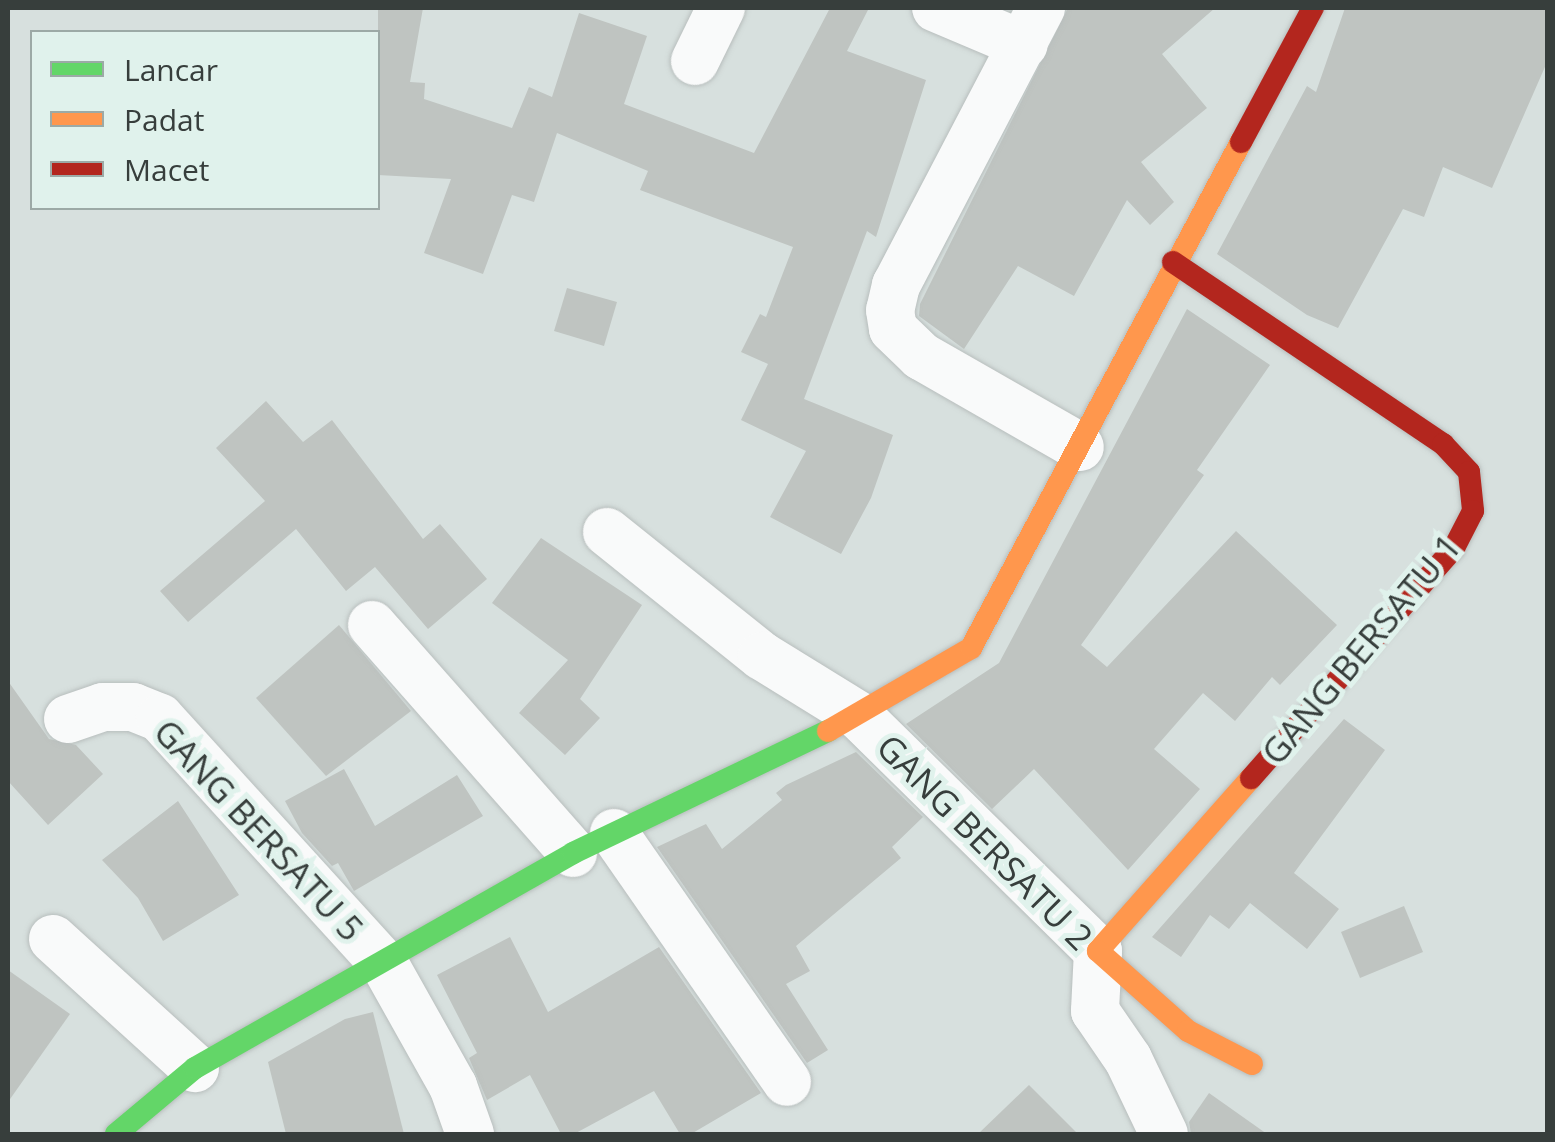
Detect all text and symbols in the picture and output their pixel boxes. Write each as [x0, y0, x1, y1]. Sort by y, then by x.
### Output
legend [30, 30, 380, 210]
text: Lancar [124, 49, 218, 90]
text: Padat [124, 99, 204, 140]
text: Macet [124, 149, 210, 190]
street label: GANG BERSATU 1 [1253, 525, 1469, 773]
street label: GANG BERSATU 5 [146, 711, 372, 949]
street label: GANG BERSATU 2 [869, 726, 1101, 958]

